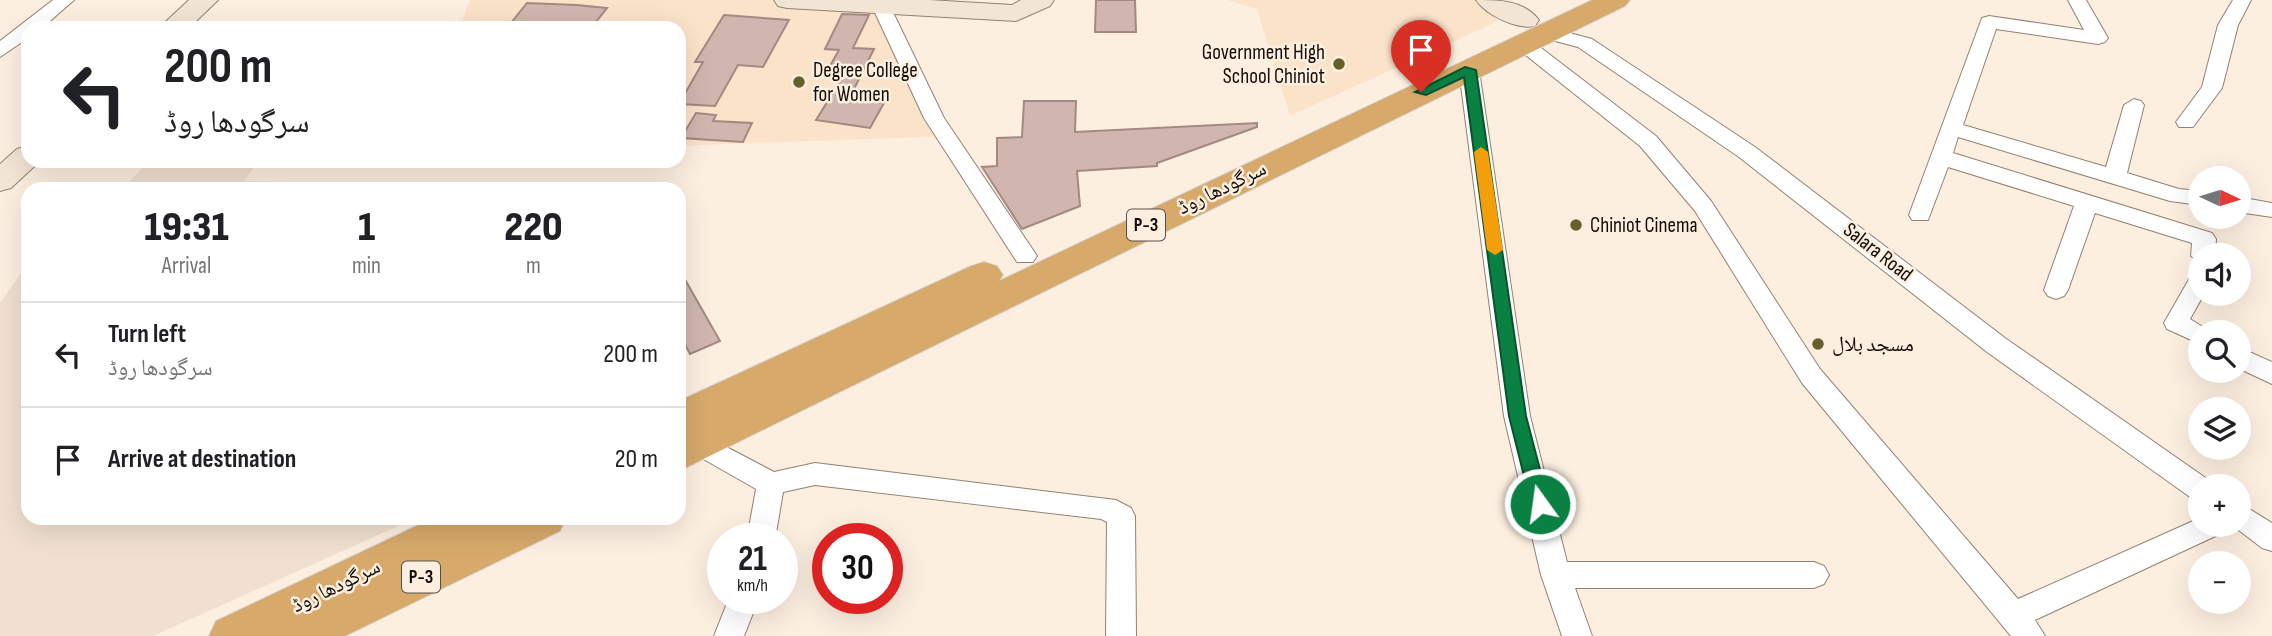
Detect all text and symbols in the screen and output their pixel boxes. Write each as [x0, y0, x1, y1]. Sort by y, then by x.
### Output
pin [1391, 20, 1451, 92]
icon: arrive [1402, 31, 1440, 69]
text: 200 m [164, 38, 272, 97]
place label: Government High School Chiniot [1202, 40, 1325, 89]
icon: left [49, 49, 140, 140]
marker: Government High School Chiniot [1331, 56, 1347, 72]
place label: Degree College for Women [813, 58, 918, 107]
marker: Degree College for Women [791, 74, 807, 90]
text: سرگودھا روڈ [164, 103, 310, 142]
street label: سرگودھا روڈ [1174, 156, 1270, 220]
north arrow [2188, 166, 2250, 229]
map controls [2188, 166, 2251, 614]
text: 19:31 [144, 202, 229, 253]
text: 1 [358, 202, 375, 253]
text: 220 [504, 202, 563, 253]
road number: P-3 [1127, 210, 1165, 241]
place label: Chiniot Cinema [1590, 213, 1698, 238]
marker: Chiniot Cinema [1568, 217, 1584, 233]
street label: Salara Road [1838, 217, 1918, 287]
button: sound [2188, 243, 2251, 306]
text: Arrival [162, 252, 211, 280]
text: min [352, 252, 381, 280]
text: m [526, 252, 541, 280]
text: Turn left [108, 319, 186, 350]
button: search [2188, 320, 2251, 383]
place label: مسجد بلال [1832, 332, 1914, 357]
icon: left [49, 336, 87, 374]
marker: مسجد بلال [1810, 336, 1826, 352]
text: 200 m [603, 339, 658, 370]
text: سرگودھا روڈ [108, 354, 213, 382]
button: layers [2188, 397, 2251, 460]
icon: arrive [49, 441, 87, 479]
text: Arrive at destination [108, 444, 296, 475]
text: 20 m [615, 444, 658, 475]
position arrow [1503, 467, 1577, 541]
button: + [2188, 474, 2251, 537]
speed limit sign: 30 [812, 523, 903, 614]
text: 21 [738, 538, 767, 581]
button: − [2188, 551, 2251, 614]
street label: سرگودھا روڈ [288, 554, 384, 618]
road number: P-3 [402, 562, 440, 592]
text: km/h [737, 575, 768, 596]

